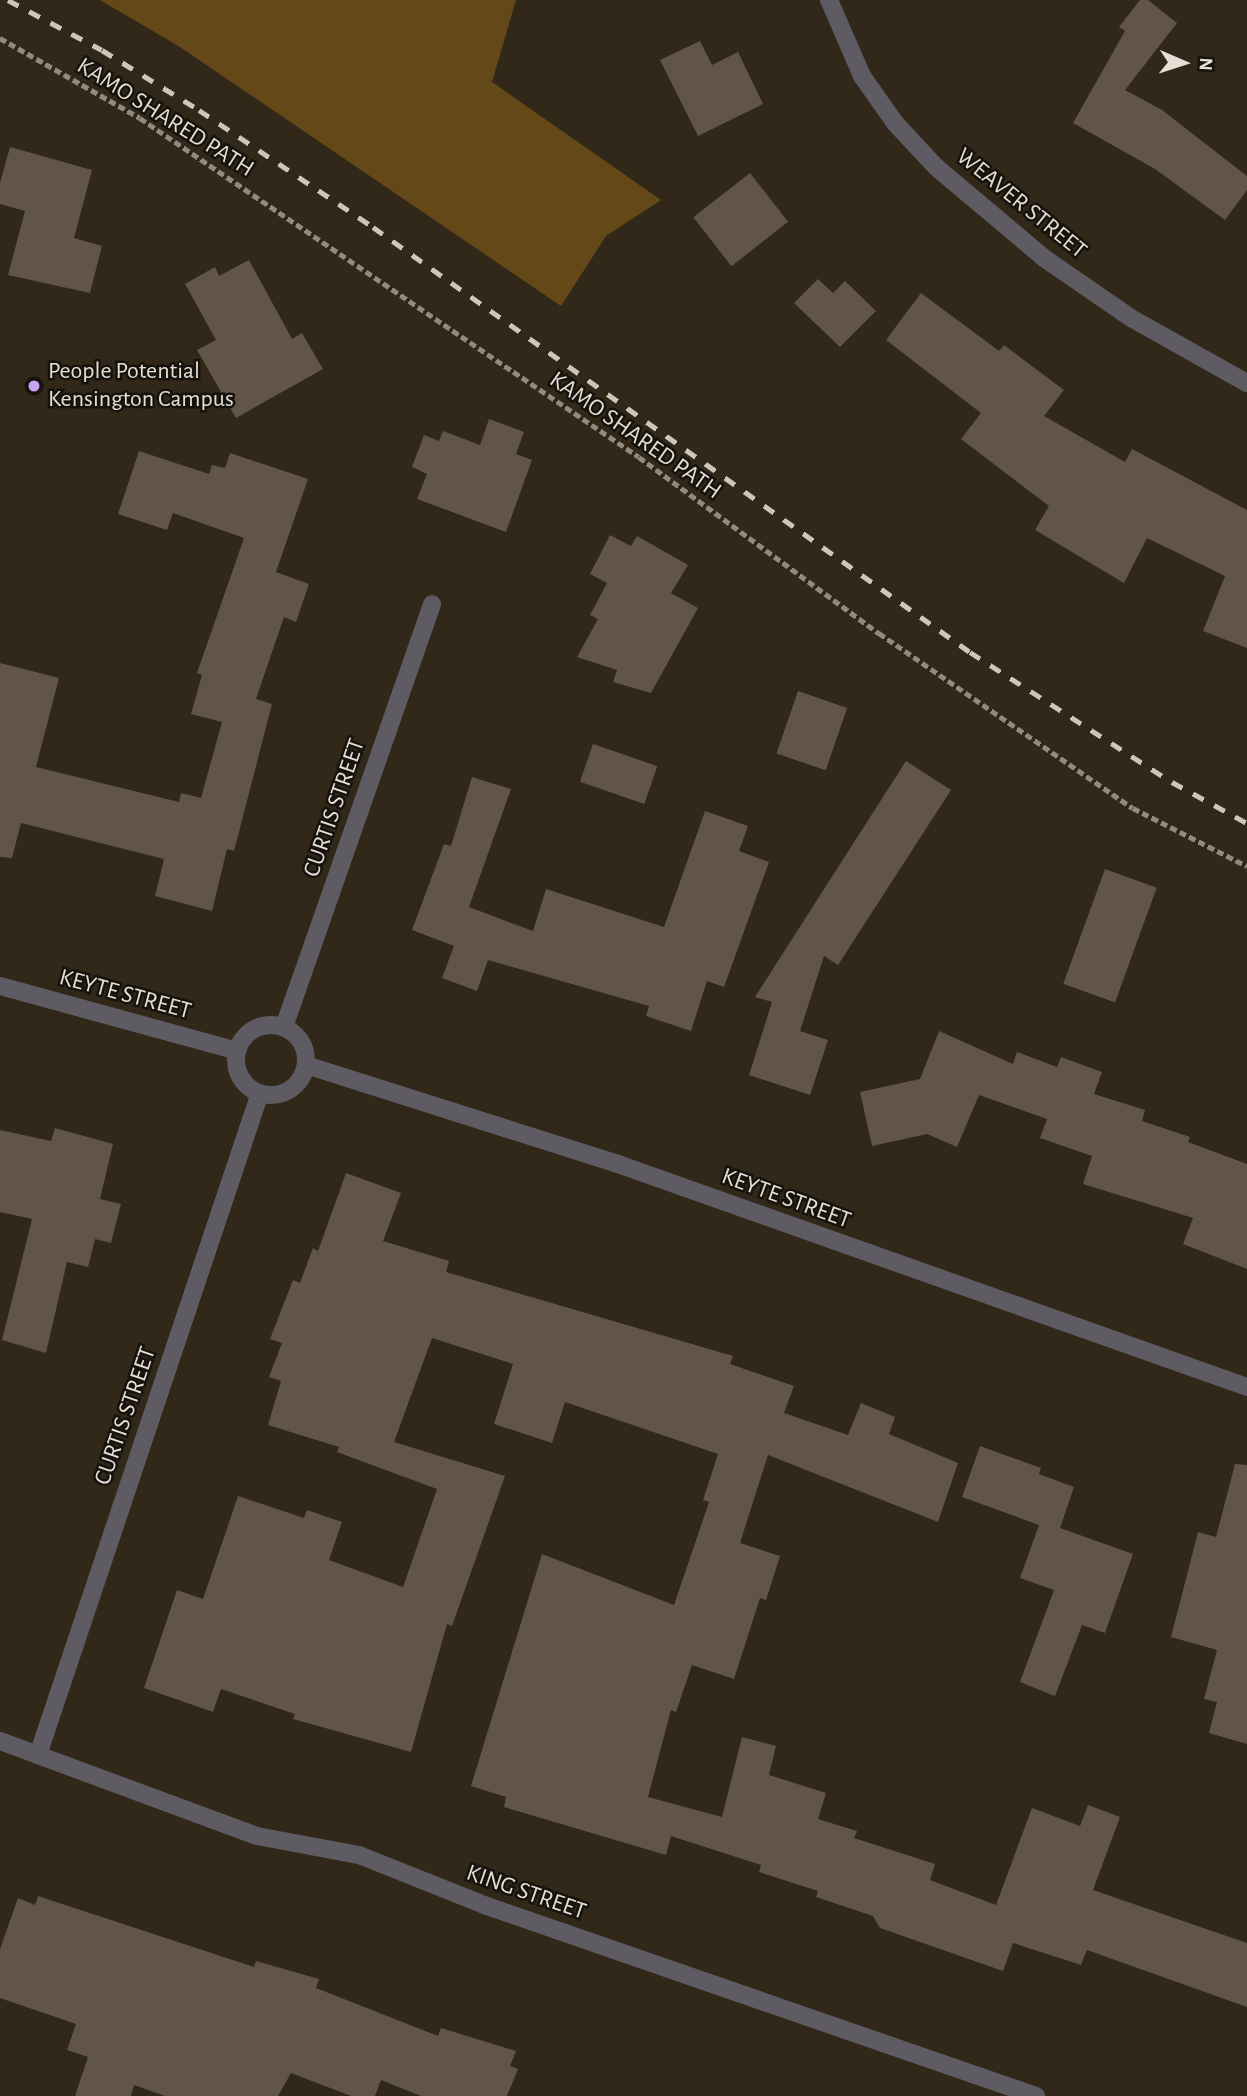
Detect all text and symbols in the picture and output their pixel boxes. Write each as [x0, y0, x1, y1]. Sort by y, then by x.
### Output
north arrow [1149, 28, 1219, 98]
street label: KAMO SHARED PATH [71, 52, 259, 184]
text: N [1196, 57, 1215, 71]
street label: WEAVER STREET [950, 143, 1092, 265]
place label: People Potential Kensington Campus [48, 358, 234, 414]
street label: KAMO SHARED PATH [544, 366, 726, 506]
marker: People Potential Kensington Campus [26, 378, 42, 394]
street label: CURTIS STREET [298, 735, 372, 881]
street label: KEYTE STREET [56, 964, 194, 1026]
street label: KEYTE STREET [717, 1162, 855, 1236]
street label: CURTIS STREET [89, 1343, 163, 1489]
street label: KING STREET [462, 1859, 590, 1927]

